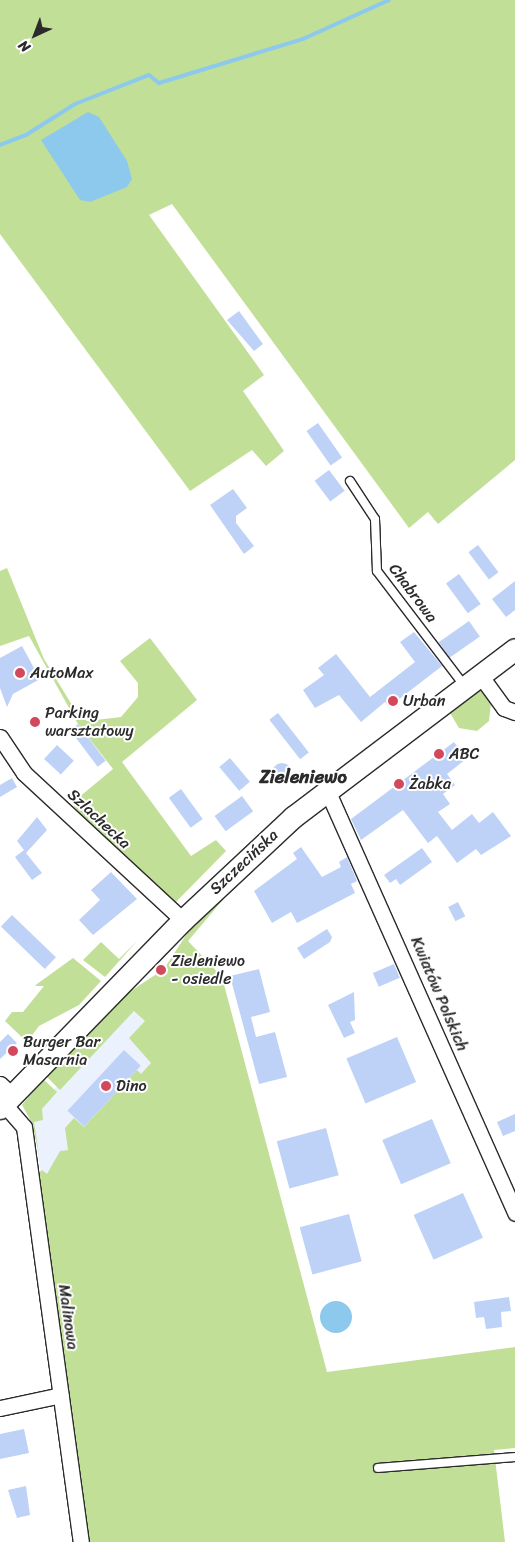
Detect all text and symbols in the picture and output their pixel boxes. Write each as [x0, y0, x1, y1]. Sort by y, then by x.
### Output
north arrow [10, 10, 60, 60]
text: N [12, 34, 37, 59]
street label: Chabrowa [385, 560, 441, 626]
place label: AutoMax [30, 663, 93, 683]
marker: AutoMax [14, 667, 26, 679]
place label: Urban [403, 691, 445, 711]
marker: Urban [387, 695, 399, 707]
place label: Parking warsztatowy [45, 703, 134, 741]
marker: Parking warsztatowy [29, 716, 41, 728]
place label: ABC [449, 744, 480, 764]
marker: ABC [433, 748, 445, 760]
district label: Zieleniewo [259, 766, 347, 788]
place label: Żabka [409, 774, 451, 794]
marker: Żabka [393, 778, 405, 790]
street label: Szlachecka [63, 785, 135, 853]
street label: Szczecińska [206, 826, 282, 898]
street label: Kwiatów Polskich [406, 934, 472, 1054]
place label: Zieleniewo - osiedle [171, 951, 245, 989]
marker: Zieleniewo - osiedle [155, 964, 167, 976]
place label: Burger Bar Masarnia [23, 1032, 100, 1070]
marker: Burger Bar Masarnia [7, 1045, 19, 1057]
place label: Dino [116, 1076, 147, 1096]
marker: Dino [100, 1080, 112, 1092]
street label: Malinowa [54, 1283, 82, 1351]

